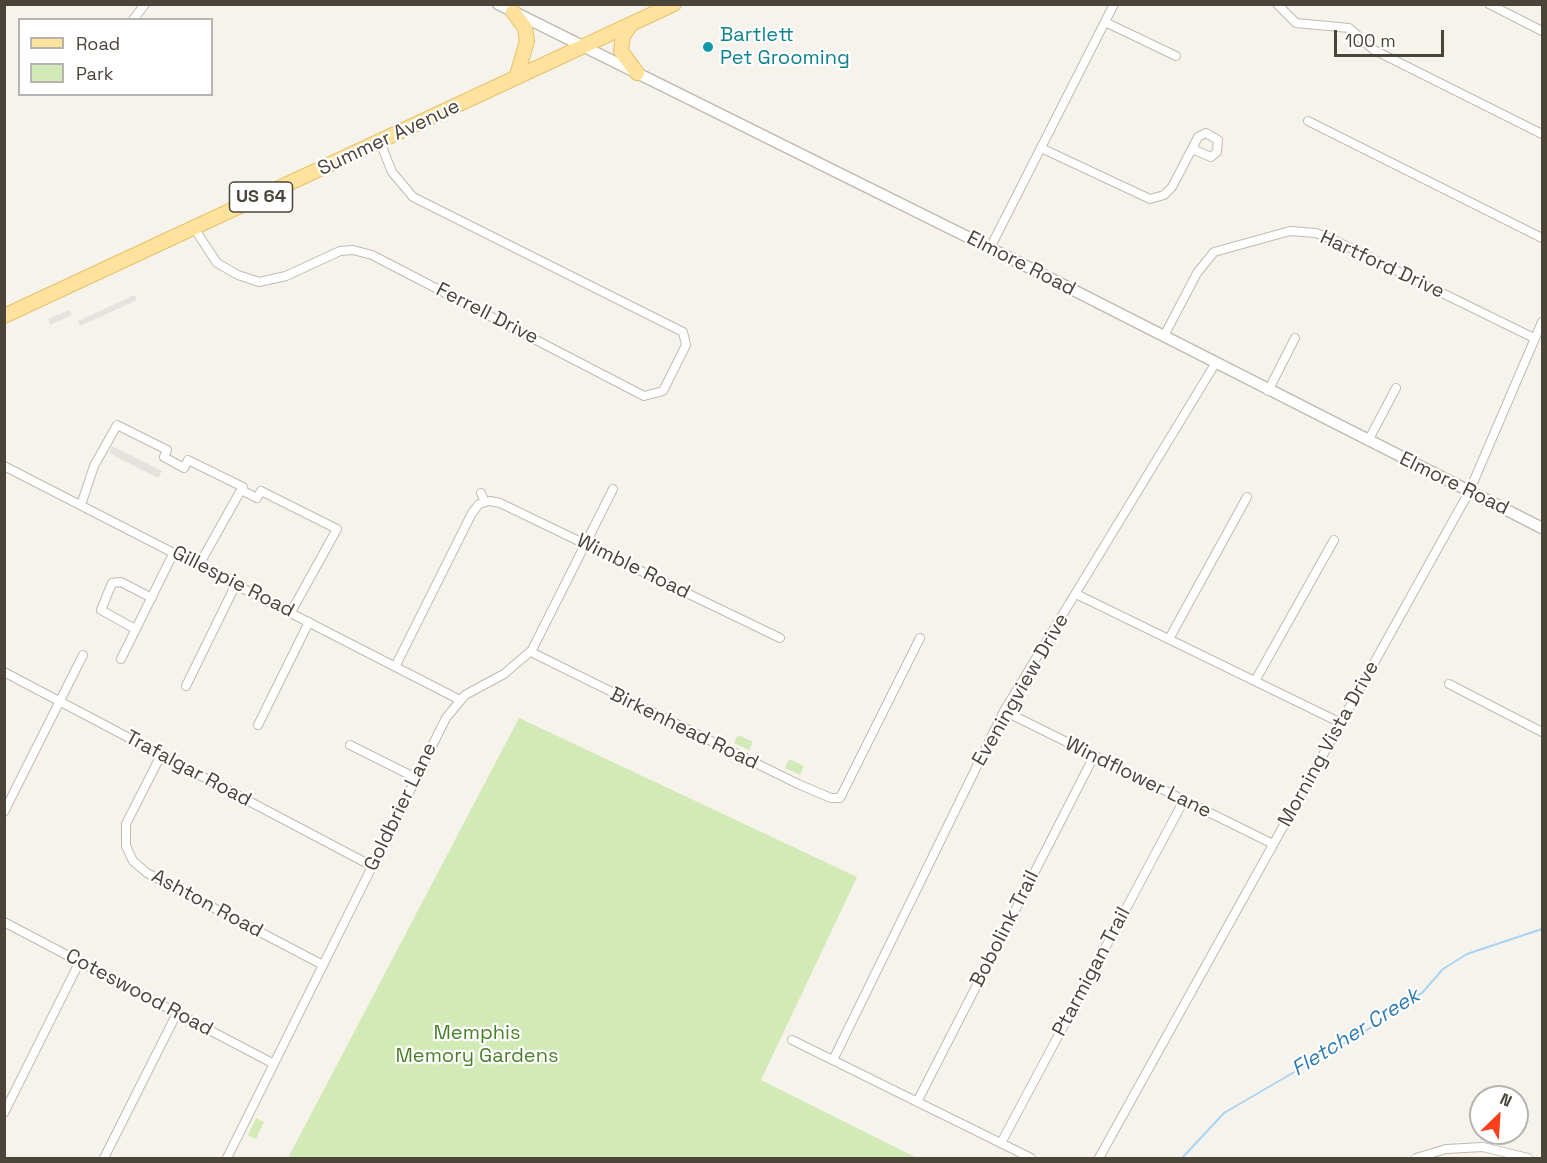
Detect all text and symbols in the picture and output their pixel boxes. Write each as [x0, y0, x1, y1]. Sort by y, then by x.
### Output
legend [18, 18, 213, 96]
scale bar [1337, 18, 1446, 56]
place label: Bartlett Pet Grooming [720, 24, 850, 71]
text: 100 m [1345, 29, 1396, 52]
text: Road [76, 32, 120, 55]
marker: Bartlett Pet Grooming [701, 40, 715, 54]
text: Park [76, 62, 113, 85]
street label: Summer Avenue [314, 95, 464, 181]
road number: US 64 [230, 182, 292, 212]
street label: Elmore Road [963, 226, 1079, 302]
street label: Hartford Drive [1316, 226, 1448, 304]
street label: Ferrell Drive [432, 278, 542, 350]
street label: Elmore Road [1395, 447, 1513, 521]
street label: Wimble Road [572, 529, 694, 605]
street label: Gillespie Road [168, 541, 298, 623]
street label: Eveningview Drive [968, 609, 1074, 771]
street label: Morning Vista Drive [1273, 657, 1385, 831]
street label: Birkenhead Road [606, 683, 762, 775]
street label: Trafalgar Road [121, 726, 255, 812]
street label: Windflower Lane [1061, 732, 1215, 824]
street label: Goldbrier Lane [360, 739, 442, 875]
street label: Ashton Road [147, 865, 267, 943]
street label: Bobolink Trail [965, 867, 1045, 991]
street label: Ptarmigan Trail [1048, 903, 1136, 1041]
street label: Coteswood Road [61, 944, 217, 1042]
water label: Fletcher Creek [1287, 984, 1425, 1082]
park label: Memphis Memory Gardens [395, 1022, 559, 1069]
north arrow [1469, 1085, 1529, 1145]
text: N [1497, 1088, 1515, 1112]

